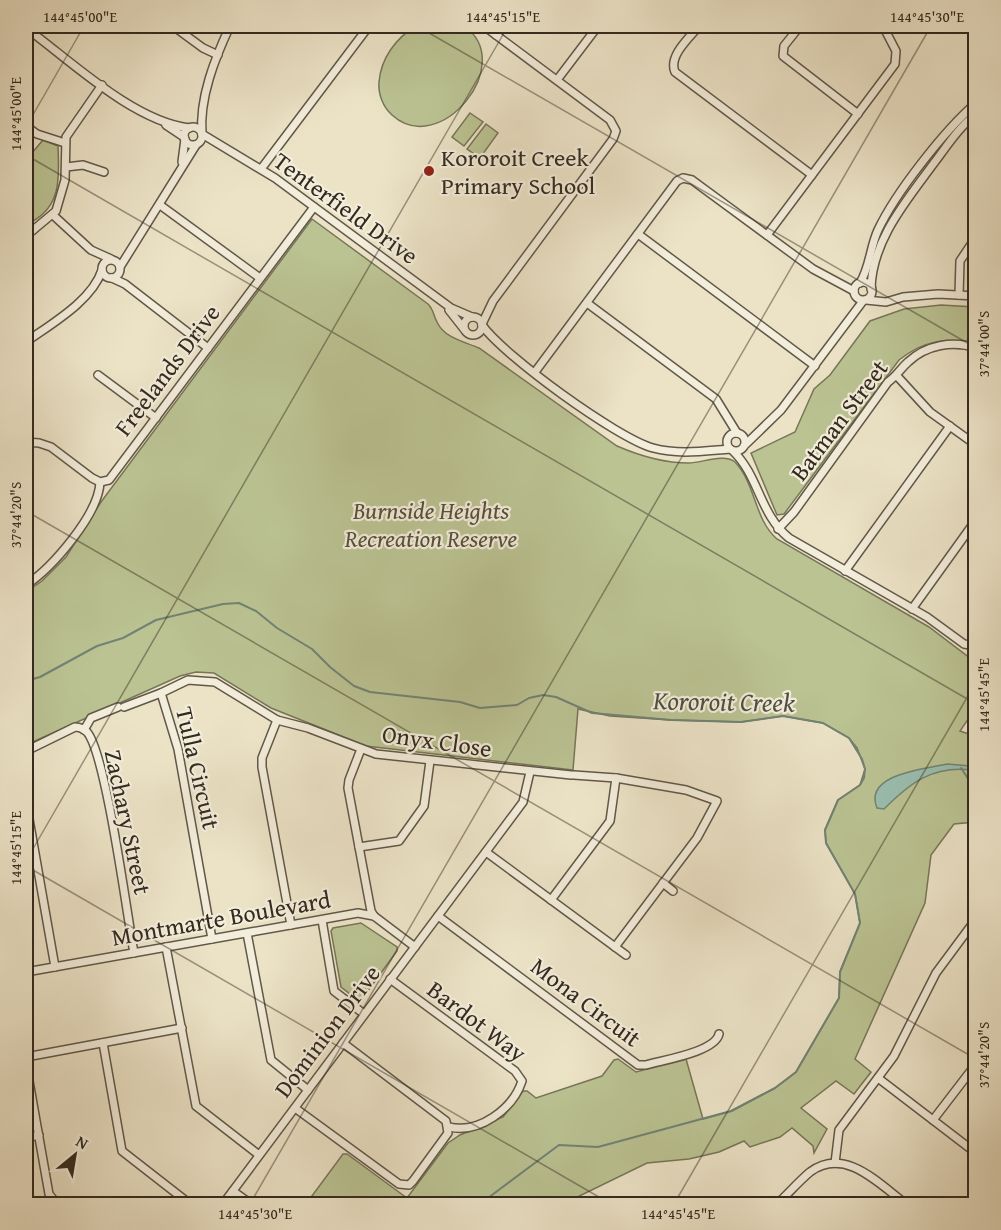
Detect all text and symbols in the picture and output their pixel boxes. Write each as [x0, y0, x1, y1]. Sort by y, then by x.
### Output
text: 144°45'00"E [43, 6, 117, 27]
text: 144°45'15"E [466, 6, 540, 27]
text: 144°45'30"E [890, 6, 964, 27]
text: 144°45'00"E [5, 77, 26, 151]
place label: Kororoit Creek Primary School [441, 140, 596, 203]
street label: Tenterfield Drive [266, 144, 426, 272]
marker: Kororoit Creek Primary School [422, 164, 436, 178]
street label: Freelands Drive [106, 297, 228, 443]
text: 37°44'00"S [973, 311, 994, 377]
street label: Batman Street [782, 352, 897, 488]
text: 37°44'20"S [5, 482, 26, 548]
park label: Burnside Heights Recreation Reserve [344, 493, 518, 556]
text: 144°45'45"E [973, 658, 994, 732]
water label: Kororoit Creek [652, 680, 795, 722]
street label: Tulla Circuit [167, 703, 229, 833]
street label: Onyx Close [380, 716, 494, 766]
street label: Zachary Street [96, 746, 161, 898]
text: 144°45'15"E [5, 811, 26, 885]
street label: Montmarte Boulevard [109, 881, 333, 954]
street label: Mona Circuit [523, 949, 649, 1055]
street label: Dominion Drive [265, 957, 389, 1105]
street label: Bardot Way [420, 972, 534, 1070]
text: 37°44'20"S [973, 1022, 994, 1088]
north arrow [45, 1125, 105, 1185]
text: N [72, 1129, 93, 1155]
text: 144°45'30"E [218, 1203, 292, 1224]
text: 144°45'45"E [641, 1203, 715, 1224]

